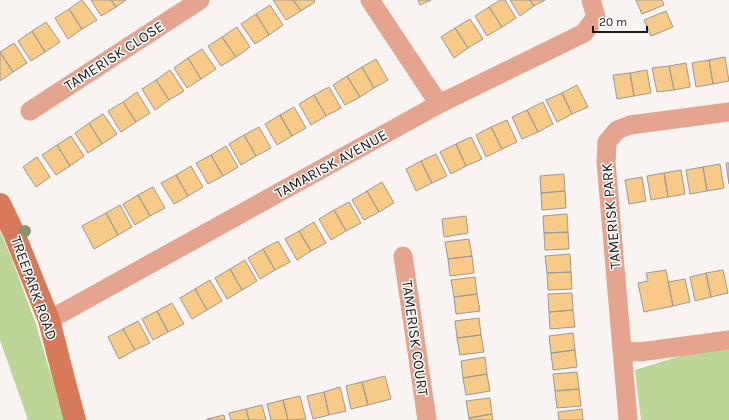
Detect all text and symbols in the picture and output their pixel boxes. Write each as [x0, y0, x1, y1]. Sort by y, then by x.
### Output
scale bar [593, 8, 647, 34]
text: 20 m [599, 15, 627, 29]
street label: TAMERISK CLOSE [61, 17, 167, 95]
street label: TAMARISK AVENUE [272, 126, 390, 202]
street label: TAMERISK PARK [597, 162, 625, 270]
street label: TREEPARK ROAD [7, 234, 61, 342]
street label: TAMERISK COURT [398, 279, 432, 398]

